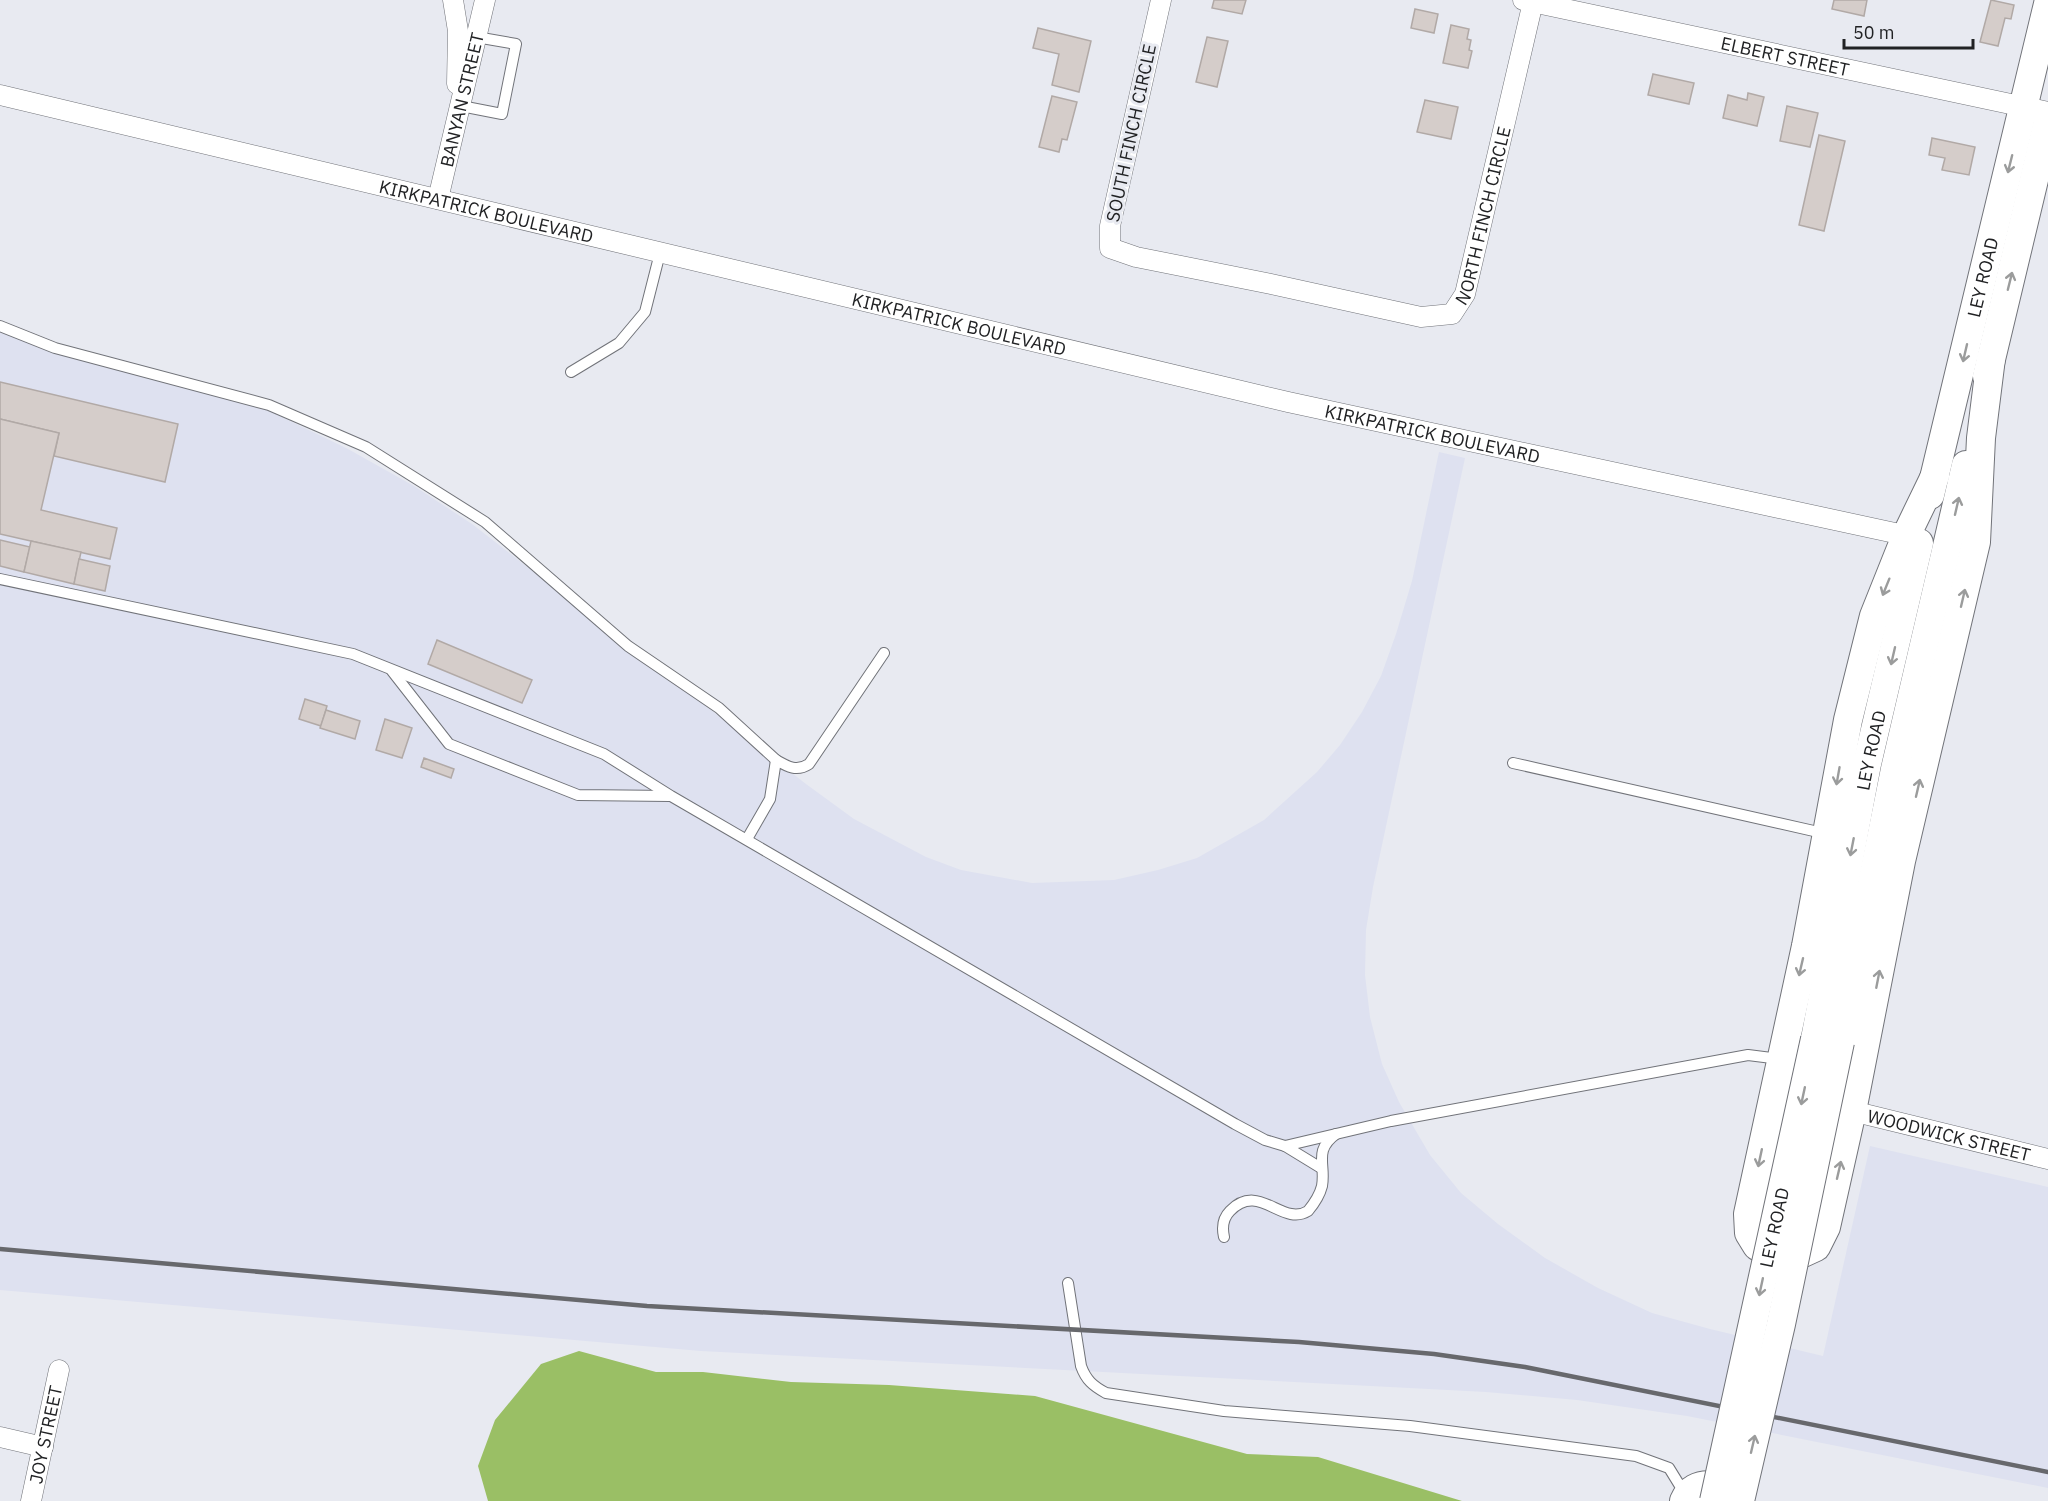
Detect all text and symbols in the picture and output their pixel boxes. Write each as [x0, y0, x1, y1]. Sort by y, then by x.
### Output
scale bar [1844, 12, 1973, 50]
text: 50 m [1853, 21, 1895, 44]
street label: BANYAN STREET [434, 30, 488, 169]
street label: ELBERT STREET [1719, 31, 1851, 81]
street label: SOUTH FINCH CIRCLE [1101, 42, 1161, 224]
street label: NORTH FINCH CIRCLE [1450, 124, 1515, 309]
one-way arrow [2004, 154, 2016, 173]
street label: KIRKPATRICK BOULEVARD [377, 174, 596, 248]
street label: LEY ROAD [1962, 235, 2003, 320]
one-way arrow [2004, 272, 2016, 291]
street label: KIRKPATRICK BOULEVARD [850, 287, 1069, 360]
one-way arrow [1958, 343, 1970, 362]
street label: KIRKPATRICK BOULEVARD [1323, 399, 1542, 468]
one-way arrow [1952, 497, 1963, 516]
one-way arrow [1880, 578, 1891, 596]
one-way arrow [1957, 589, 1969, 608]
one-way arrow [1886, 646, 1898, 665]
street label: LEY ROAD [1851, 708, 1891, 792]
one-way arrow [1832, 765, 1843, 785]
one-way arrow [1912, 779, 1924, 798]
one-way arrow [1846, 836, 1857, 856]
one-way arrow [1795, 958, 1807, 977]
one-way arrow [1873, 969, 1884, 989]
one-way arrow [1796, 1086, 1808, 1105]
street label: WOODWICK STREET [1865, 1104, 2033, 1166]
one-way arrow [1753, 1148, 1765, 1167]
one-way arrow [1833, 1160, 1845, 1179]
street label: LEY ROAD [1754, 1185, 1794, 1270]
one-way arrow [1755, 1277, 1767, 1296]
street label: JOY STREET [24, 1383, 67, 1486]
one-way arrow [1748, 1435, 1760, 1454]

